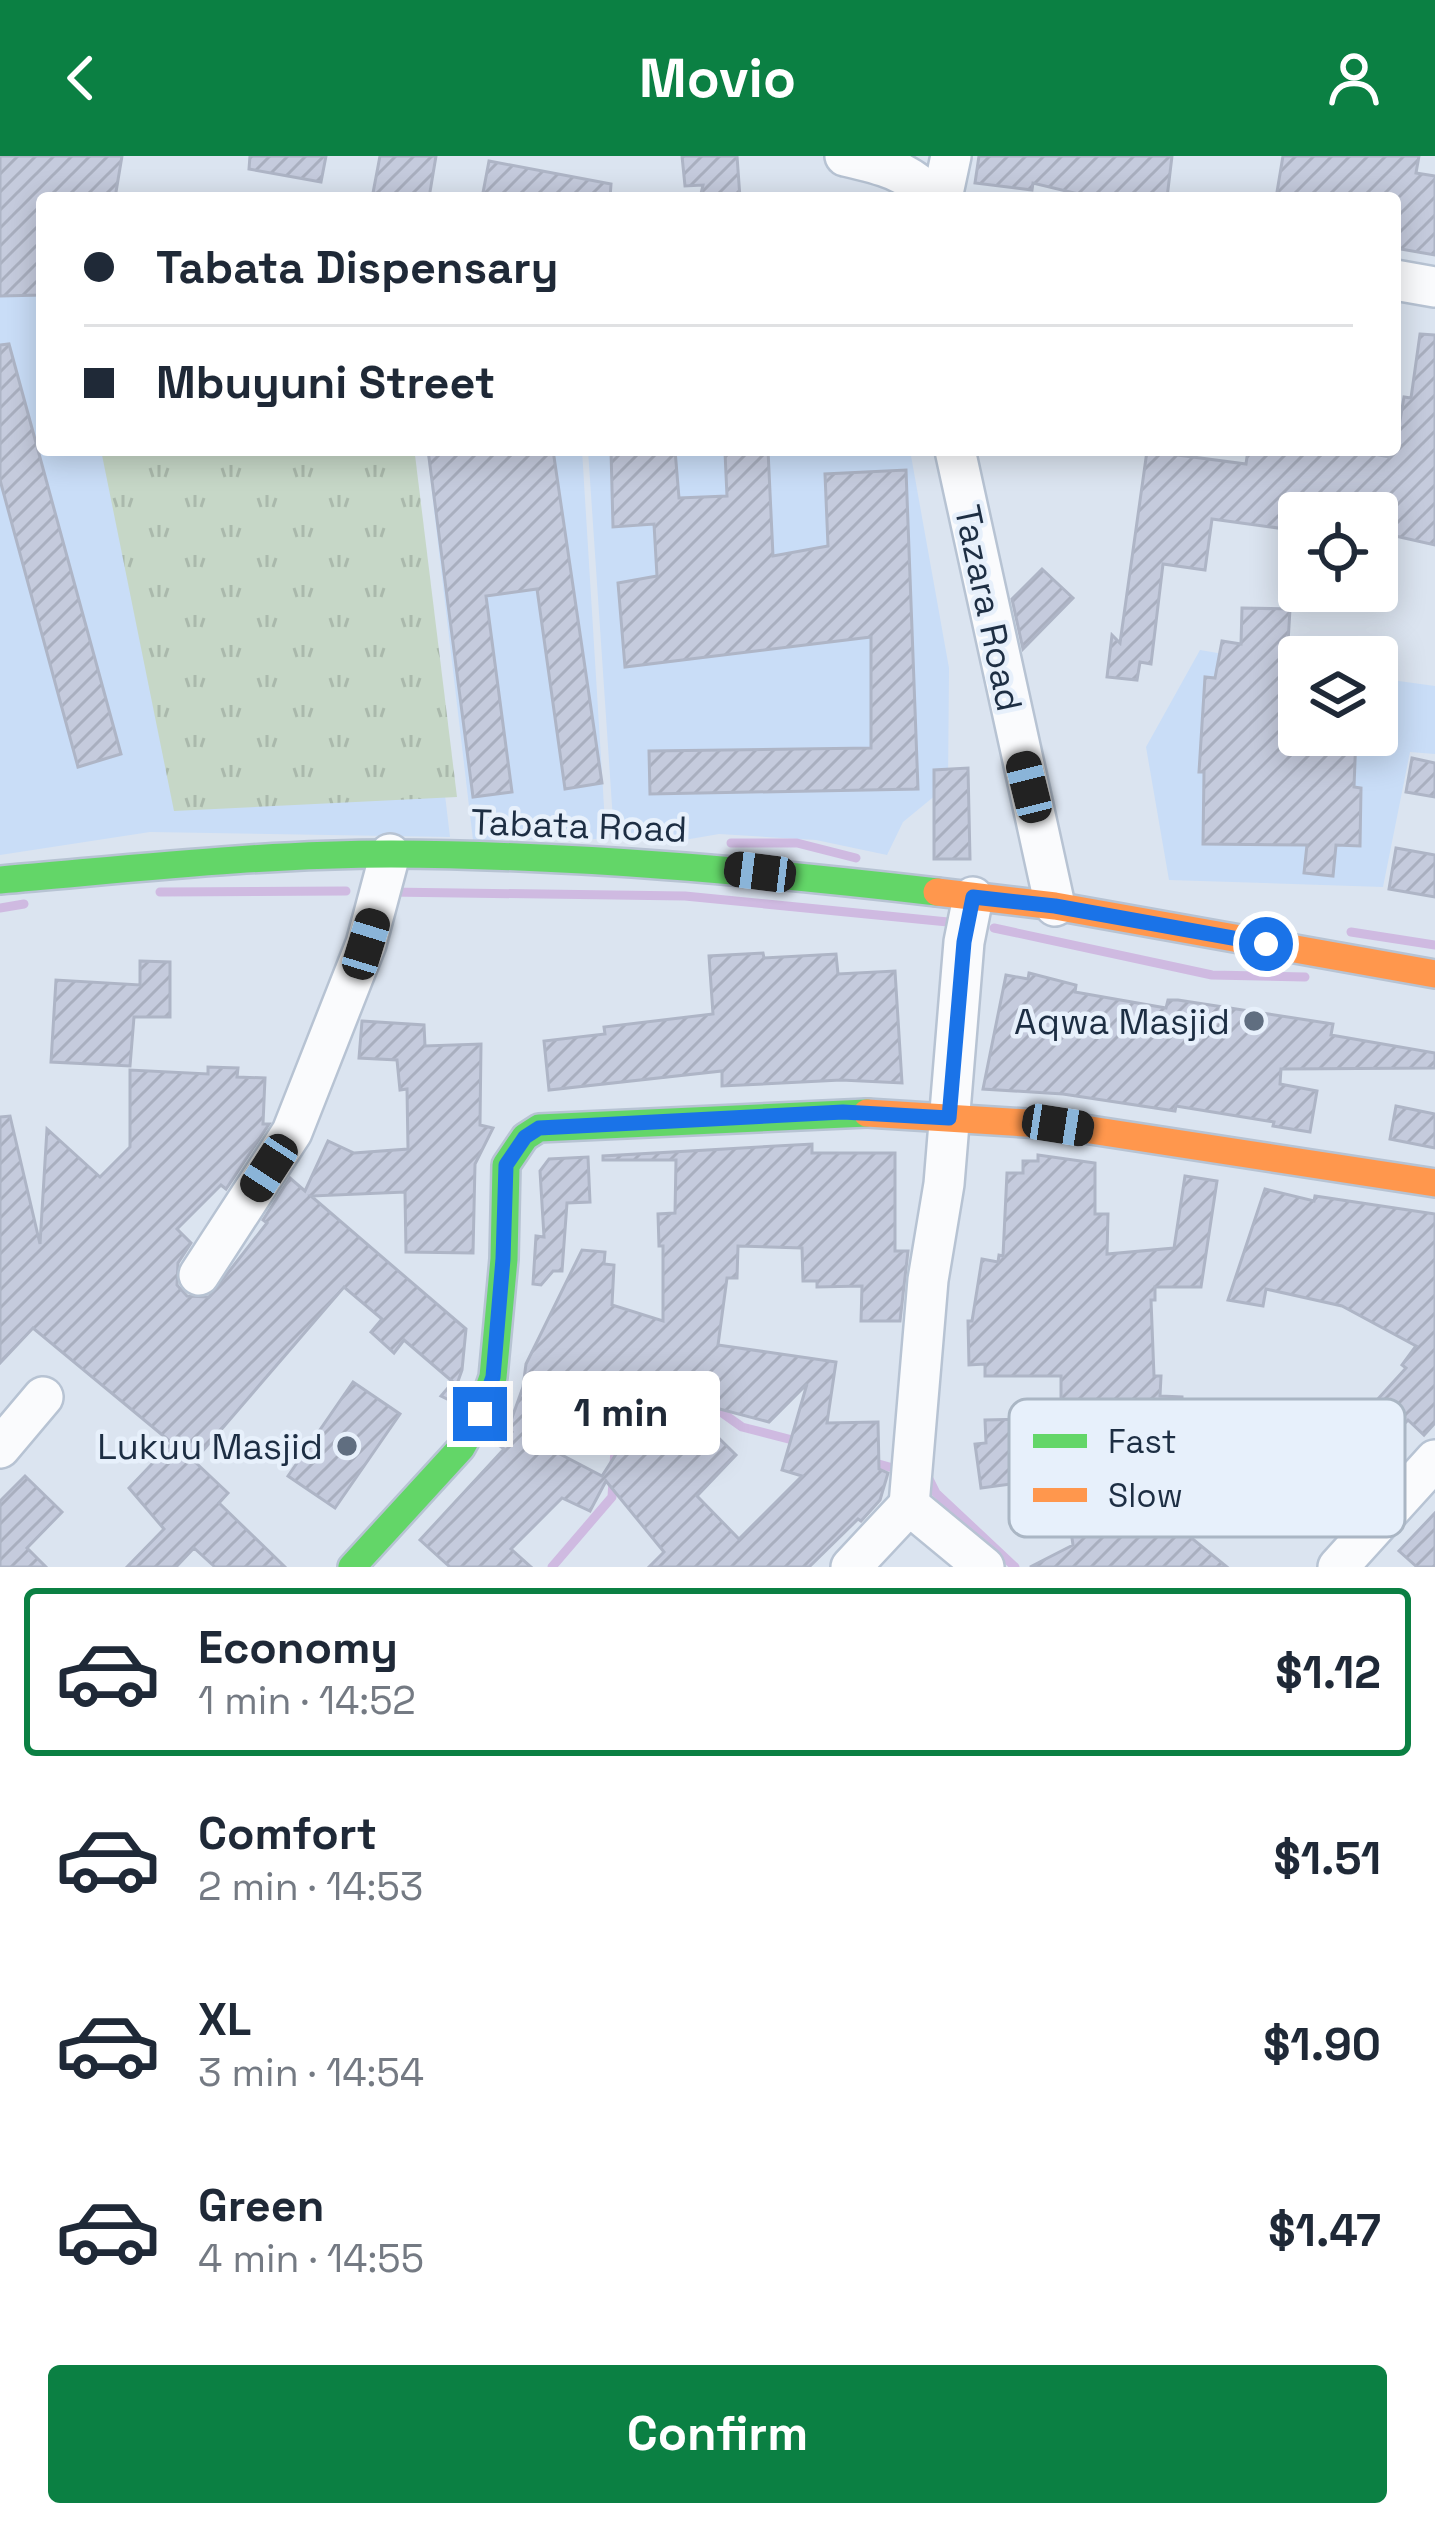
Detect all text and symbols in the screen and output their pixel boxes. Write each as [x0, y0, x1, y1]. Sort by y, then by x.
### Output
text: Movio [639, 44, 796, 113]
icon: back [48, 45, 114, 111]
icon: person [1321, 45, 1387, 111]
text: Tabata Dispensary [156, 239, 559, 296]
text: Mbuyuni Street [156, 354, 495, 411]
map controls [1278, 492, 1398, 756]
button: locate [1278, 492, 1398, 612]
street label: Tazara Road [944, 501, 1032, 715]
button: layers [1278, 636, 1398, 756]
car [1003, 748, 1055, 826]
street label: Tabata Road [470, 799, 688, 853]
car [722, 850, 798, 894]
car [338, 904, 394, 984]
route start [1239, 917, 1293, 971]
place label: Aqwa Masjid [1014, 999, 1230, 1045]
marker: Aqwa Masjid [1241, 1008, 1267, 1034]
car [1020, 1102, 1096, 1148]
car [234, 1128, 304, 1208]
callout: 1 min [522, 1372, 720, 1456]
route end [453, 1387, 507, 1441]
text: 1 min [573, 1388, 669, 1437]
legend [1009, 1399, 1405, 1537]
text: Fast [1108, 1421, 1177, 1463]
place label: Lukuu Masjid [97, 1424, 323, 1470]
marker: Lukuu Masjid [334, 1433, 360, 1459]
text: Slow [1108, 1475, 1183, 1517]
icon: car [54, 1618, 162, 1726]
text: Economy [198, 1619, 398, 1676]
text: $1.12 [1275, 1644, 1381, 1701]
text: 1 min · 14:52 [198, 1676, 416, 1725]
icon: car [54, 1804, 162, 1912]
text: Comfort [198, 1805, 377, 1862]
text: $1.51 [1273, 1830, 1381, 1887]
text: 2 min · 14:53 [198, 1862, 423, 1911]
icon: car [54, 1990, 162, 2098]
text: XL [198, 1991, 251, 2048]
text: $1.90 [1263, 2016, 1381, 2073]
text: 3 min · 14:54 [198, 2048, 424, 2097]
icon: car [54, 2176, 162, 2284]
text: Green [198, 2177, 324, 2234]
text: $1.47 [1268, 2202, 1381, 2259]
text: 4 min · 14:55 [198, 2234, 424, 2283]
button: Confirm [48, 2365, 1387, 2503]

